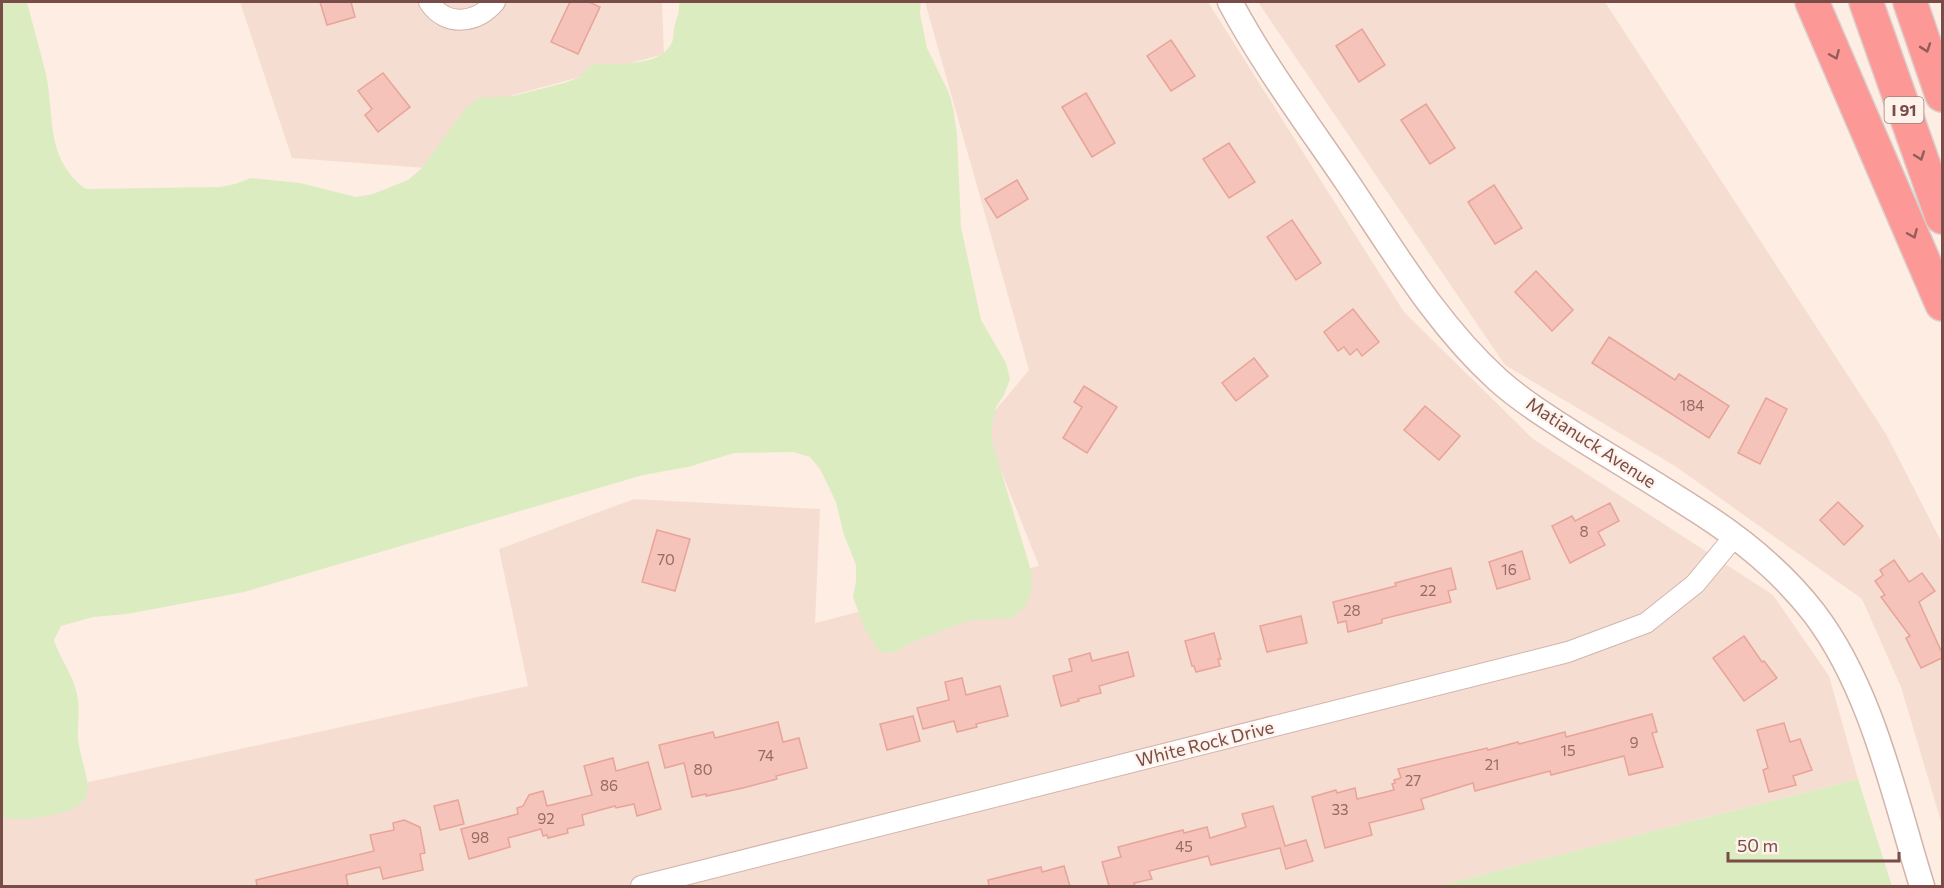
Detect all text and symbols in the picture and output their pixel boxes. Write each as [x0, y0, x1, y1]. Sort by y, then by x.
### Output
one-way arrow [1919, 42, 1932, 53]
one-way arrow [1828, 49, 1840, 60]
road number: I 91 [1884, 97, 1924, 123]
one-way arrow [1913, 150, 1926, 161]
one-way arrow [1905, 228, 1917, 239]
street label: Matianuck Avenue [1522, 392, 1661, 492]
house number: 184 [1680, 396, 1704, 414]
house number: 8 [1579, 522, 1589, 540]
house number: 70 [657, 550, 675, 568]
house number: 16 [1501, 560, 1517, 578]
house number: 22 [1420, 581, 1436, 599]
house number: 28 [1343, 601, 1361, 619]
street label: White Rock Drive [1134, 715, 1276, 771]
house number: 9 [1629, 733, 1639, 751]
house number: 15 [1560, 741, 1576, 759]
house number: 74 [758, 746, 774, 764]
house number: 21 [1485, 755, 1499, 773]
house number: 80 [694, 760, 712, 778]
house number: 27 [1405, 771, 1421, 789]
house number: 86 [600, 776, 618, 794]
house number: 33 [1331, 800, 1349, 818]
house number: 92 [537, 809, 555, 827]
scale bar [1728, 825, 1899, 863]
house number: 98 [471, 828, 489, 846]
text: 50 m [1737, 834, 1778, 856]
house number: 45 [1175, 837, 1193, 855]

